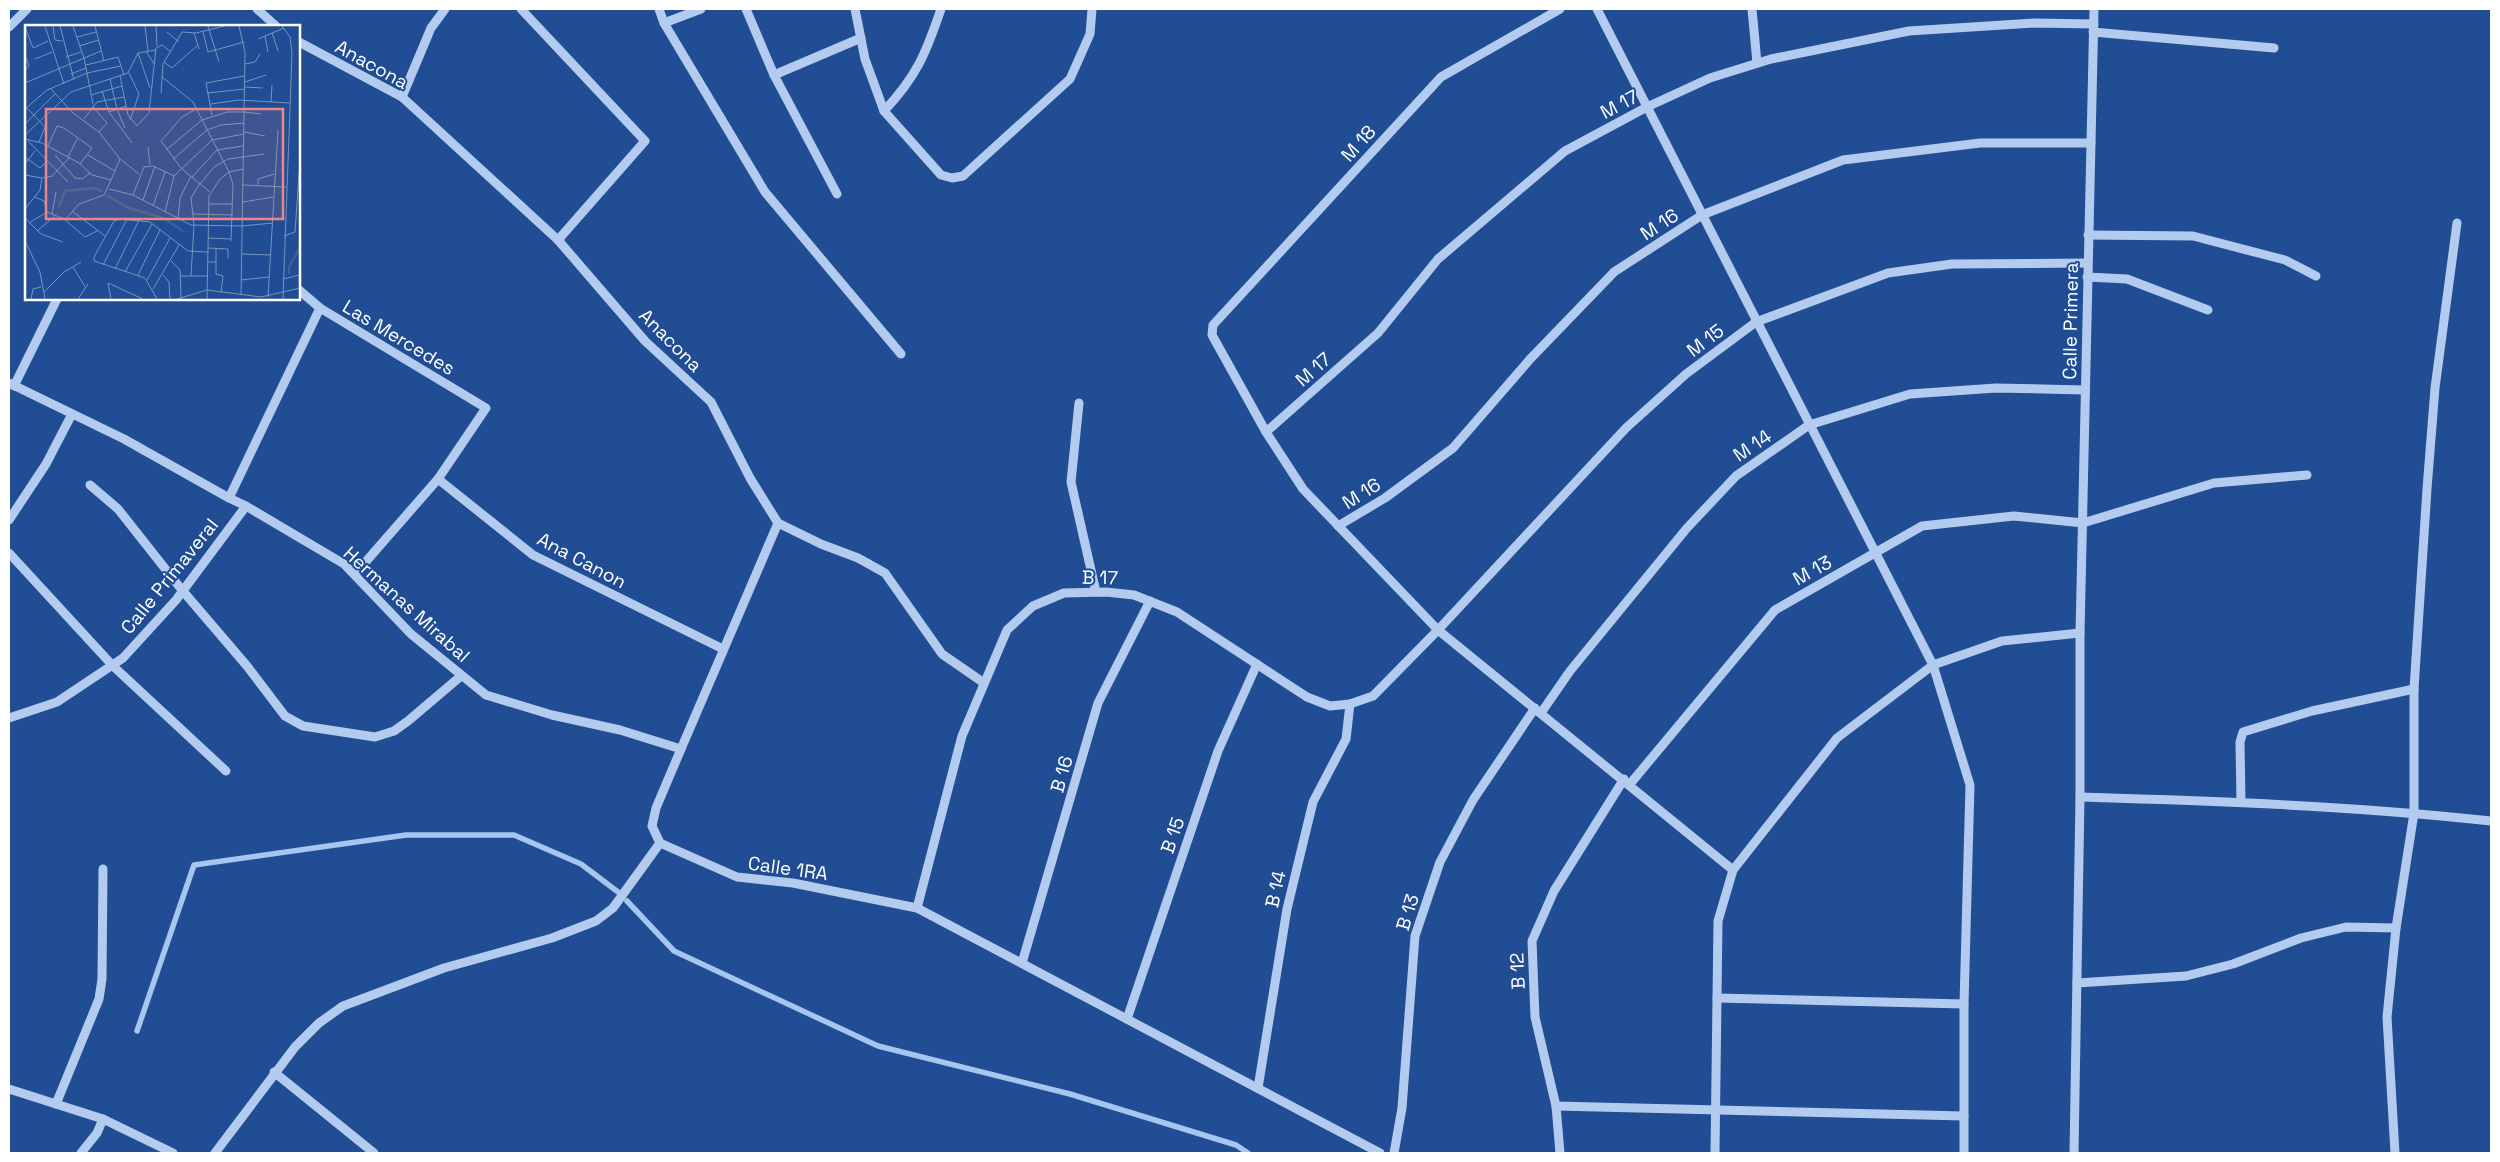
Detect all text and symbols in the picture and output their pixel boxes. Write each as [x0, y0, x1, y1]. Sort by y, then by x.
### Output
inset map [25, 25, 300, 300]
street label: Anacona [331, 34, 413, 95]
street label: M 17 [1596, 84, 1643, 125]
street label: M 18 [1335, 120, 1381, 167]
street label: M 16 [1635, 203, 1683, 246]
street label: Calle Primera [2057, 262, 2084, 380]
street label: Las Mercedes [338, 294, 459, 381]
street label: Anacona [634, 303, 708, 378]
street label: M 15 [1682, 318, 1729, 363]
street label: M 17 [1290, 347, 1337, 392]
street label: M 14 [1728, 423, 1776, 467]
street label: M 16 [1337, 472, 1385, 515]
street label: Calle Primaveral [115, 513, 224, 639]
street label: Ana Canon [533, 526, 631, 594]
street label: Hermanas Mirabal [338, 541, 475, 668]
street label: M 13 [1788, 550, 1836, 591]
street label: B 17 [1082, 565, 1119, 590]
street label: B 16 [1044, 753, 1079, 795]
street label: B 15 [1155, 814, 1190, 857]
street label: Calle 1RA [746, 851, 830, 886]
street label: B 14 [1259, 868, 1292, 910]
street label: B 13 [1390, 891, 1425, 933]
street label: B 12 [1504, 952, 1531, 990]

